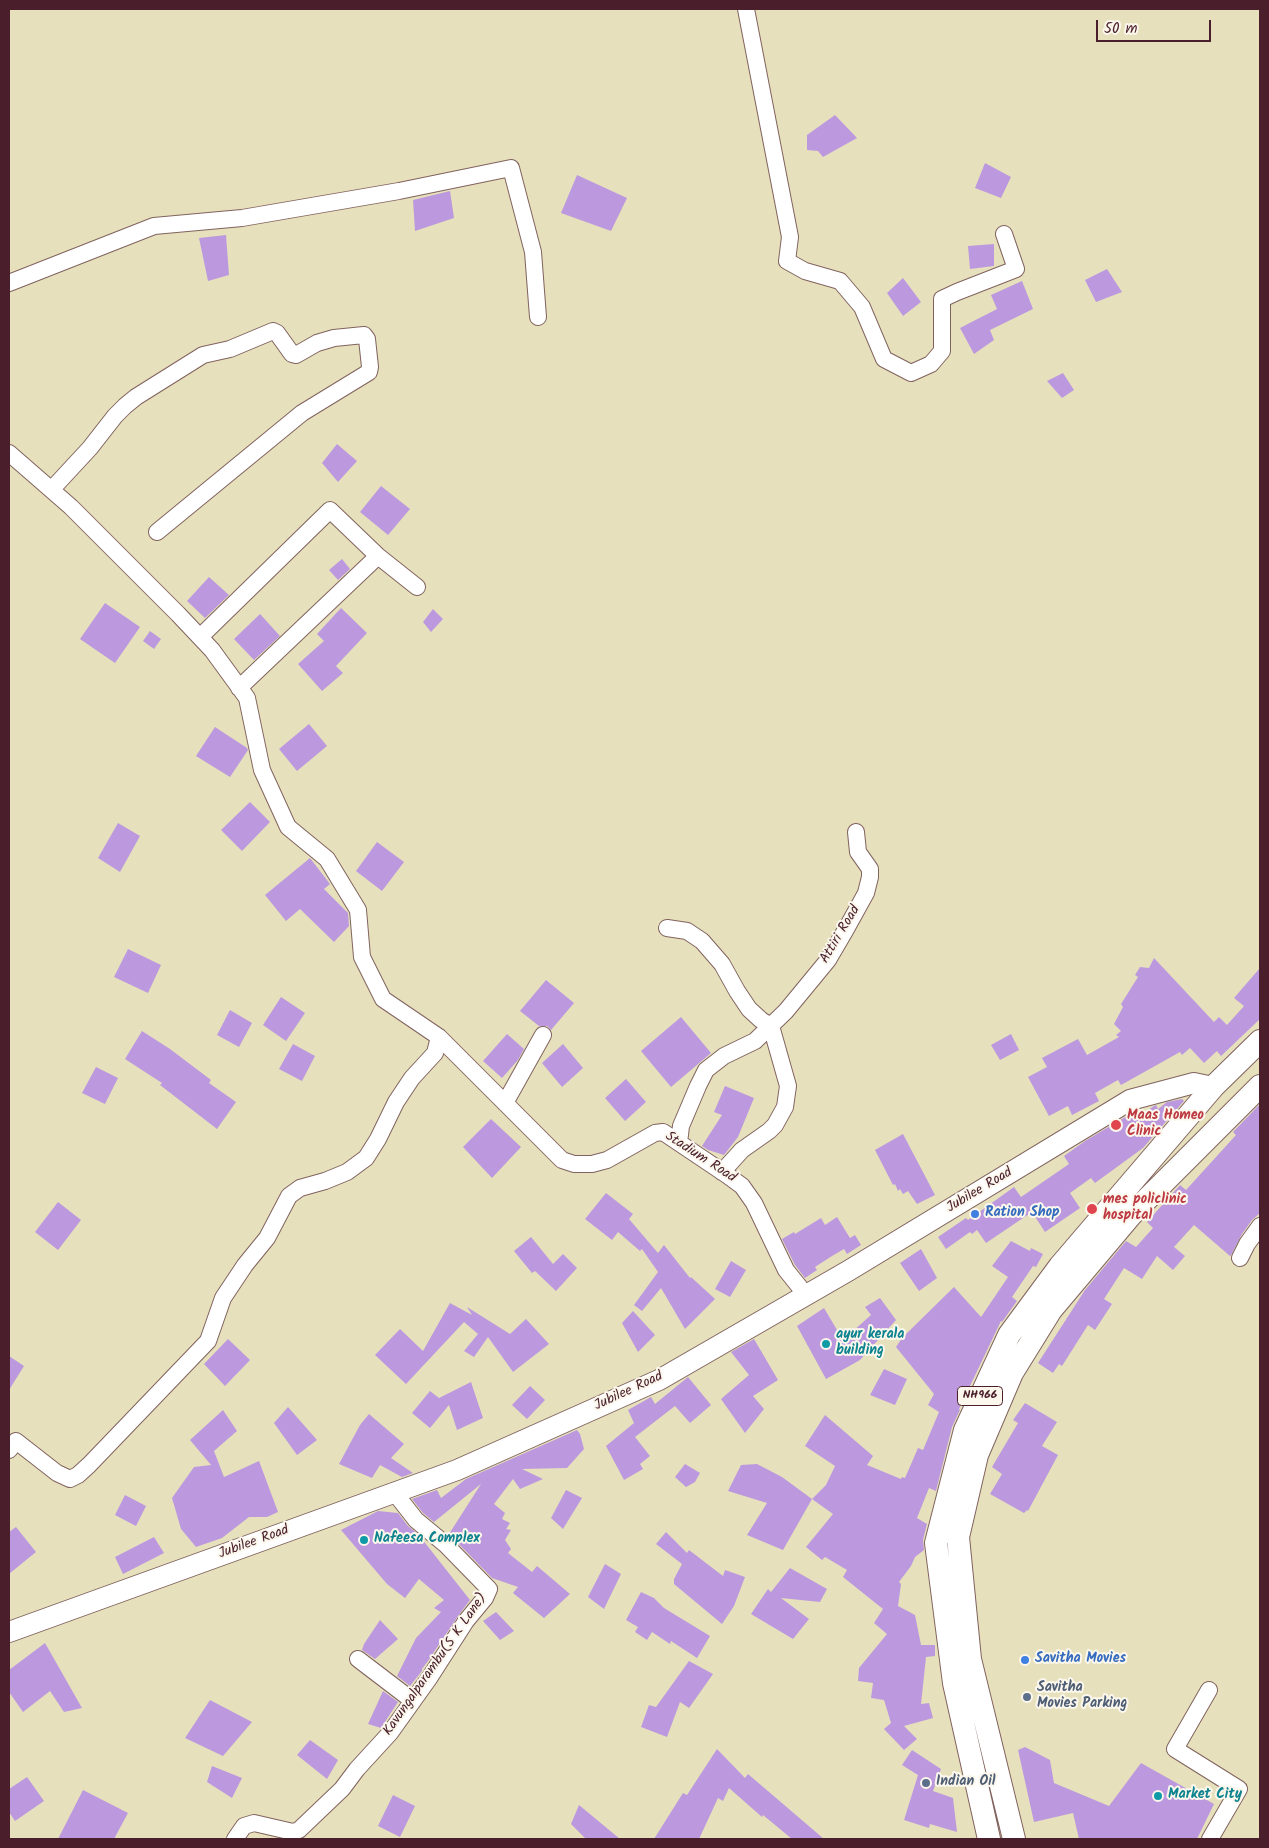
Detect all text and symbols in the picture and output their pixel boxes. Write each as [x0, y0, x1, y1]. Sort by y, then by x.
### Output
scale bar [1099, 10, 1214, 42]
text: 50 m [1104, 17, 1138, 41]
street label: Attiri Road [817, 903, 865, 967]
place label: Maas Homeo Clinic [1127, 1109, 1204, 1142]
marker: Maas Homeo Clinic [1109, 1118, 1123, 1132]
street label: Stadium Road [661, 1129, 739, 1187]
street label: Jubilee Road [944, 1165, 1016, 1217]
place label: mes policlinic hospital [1103, 1193, 1187, 1226]
marker: mes policlinic hospital [1085, 1202, 1099, 1216]
place label: Ration Shop [985, 1206, 1060, 1222]
marker: Ration Shop [969, 1208, 981, 1220]
place label: ayur kerala building [836, 1328, 904, 1360]
marker: ayur kerala building [820, 1338, 832, 1350]
street label: Jubilee Road [592, 1369, 666, 1415]
road number: NH966 [958, 1386, 1002, 1405]
street label: Jubilee Road [217, 1523, 291, 1563]
place label: Nafeesa Complex [374, 1532, 480, 1548]
marker: Nafeesa Complex [358, 1534, 370, 1546]
street label: Kavungalparambu(S K Lane) [380, 1591, 492, 1739]
place label: Savitha Movies [1035, 1652, 1126, 1668]
marker: Savitha Movies [1019, 1654, 1031, 1666]
place label: Savitha Movies Parking [1037, 1681, 1127, 1714]
marker: Savitha Movies Parking [1021, 1691, 1033, 1703]
place label: Indian Oil [936, 1775, 996, 1791]
marker: Indian Oil [920, 1777, 932, 1789]
place label: Market City [1168, 1788, 1242, 1804]
marker: Market City [1152, 1790, 1164, 1802]

